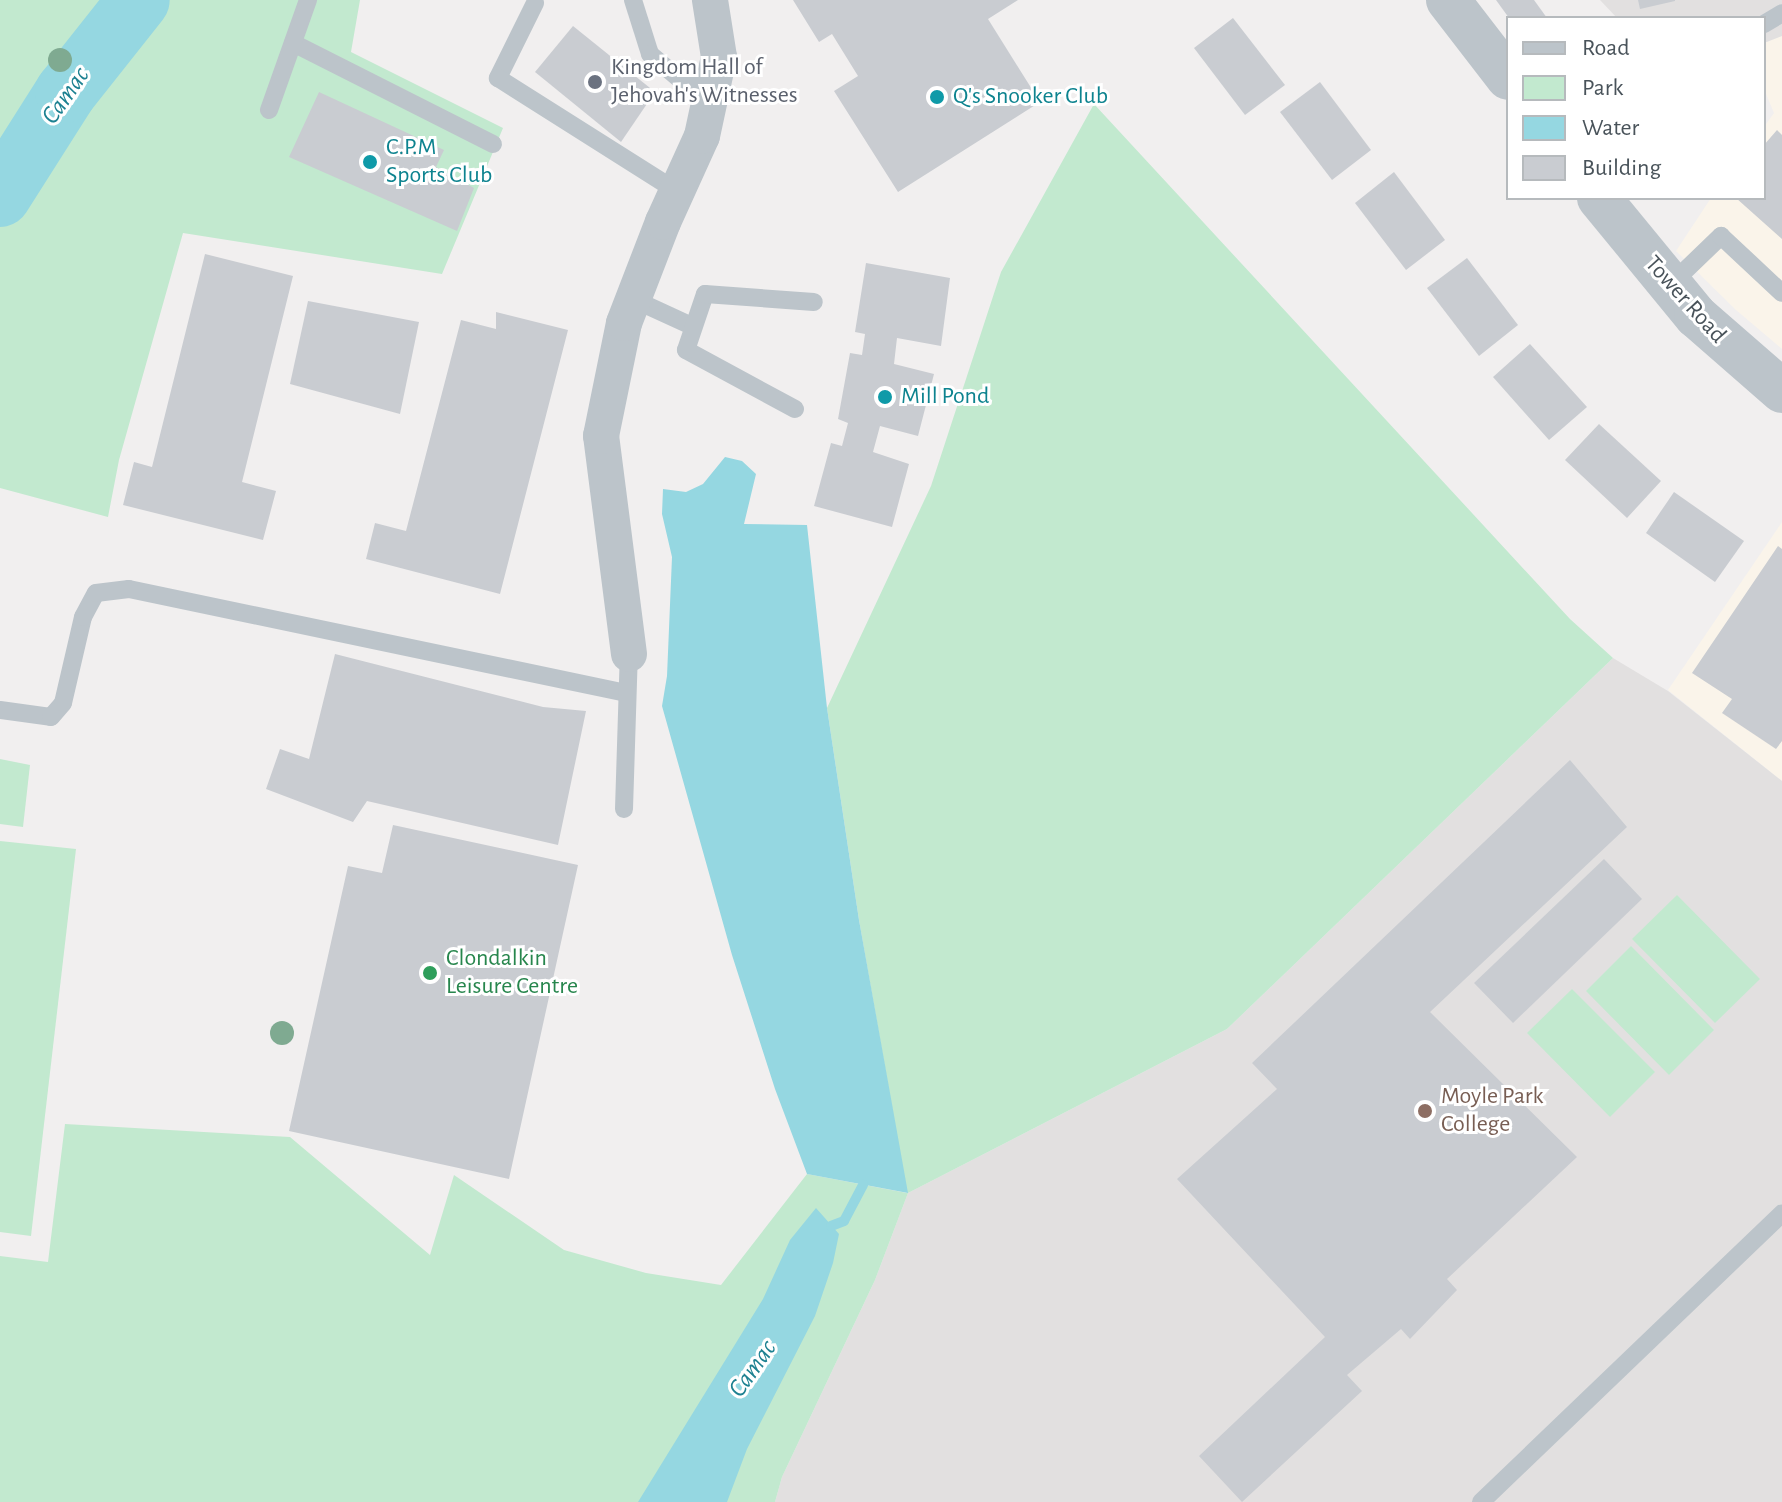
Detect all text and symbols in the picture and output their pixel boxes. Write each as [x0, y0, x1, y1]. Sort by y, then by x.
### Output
legend [1506, 16, 1766, 200]
text: Road [1582, 36, 1630, 60]
place label: Kingdom Hall of Jehovah's Witnesses [611, 54, 798, 110]
water label: Camac [35, 61, 97, 131]
marker: Kingdom Hall of Jehovah's Witnesses [586, 73, 604, 91]
text: Park [1582, 76, 1623, 100]
place label: Q's Snooker Club [953, 83, 1108, 111]
marker: Q's Snooker Club [928, 88, 946, 106]
text: Water [1582, 116, 1639, 140]
place label: C.P.M Sports Club [386, 134, 492, 190]
marker: C.P.M Sports Club [361, 153, 379, 171]
text: Building [1582, 156, 1661, 180]
street label: Tower Road [1638, 250, 1732, 350]
place label: Mill Pond [901, 383, 989, 411]
marker: Mill Pond [876, 388, 894, 406]
place label: Clondalkin Leisure Centre [446, 945, 578, 1001]
marker: Clondalkin Leisure Centre [421, 964, 439, 982]
place label: Moyle Park College [1441, 1083, 1544, 1139]
marker: Moyle Park College [1416, 1102, 1434, 1120]
water label: Camac [722, 1334, 784, 1404]

